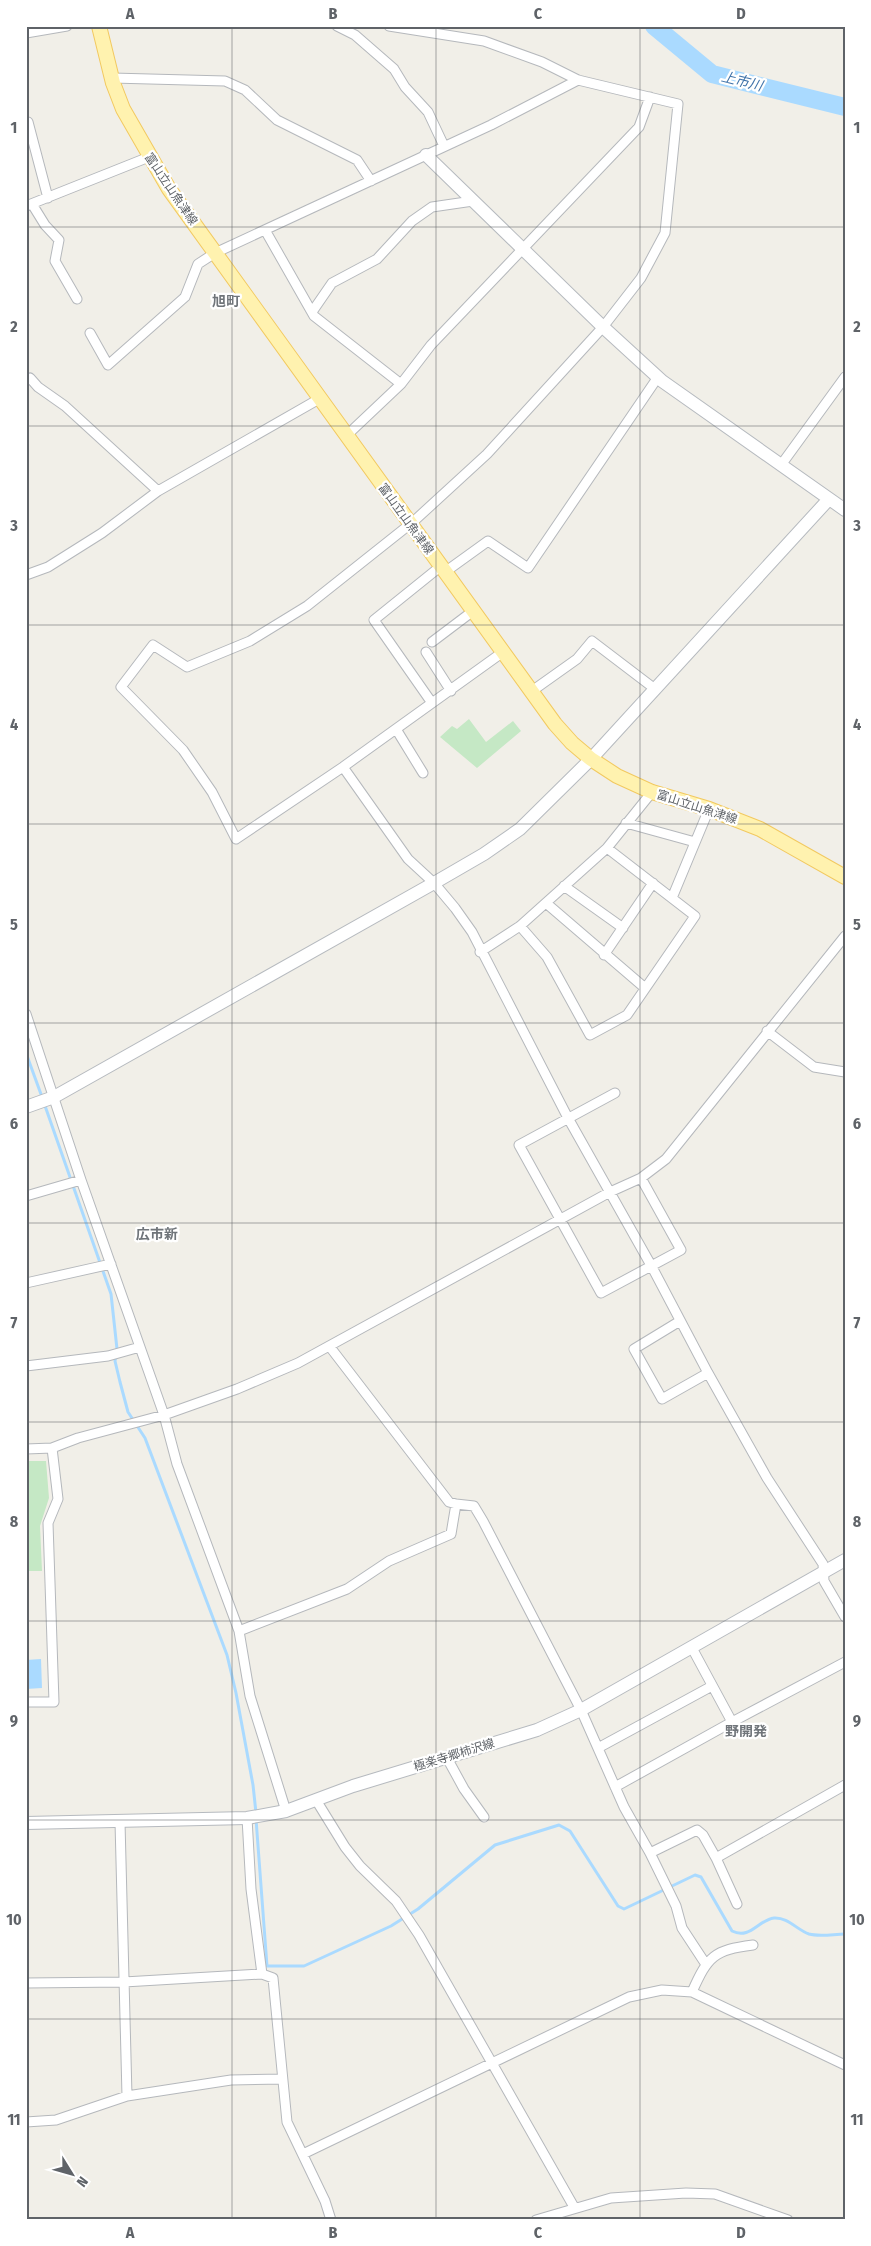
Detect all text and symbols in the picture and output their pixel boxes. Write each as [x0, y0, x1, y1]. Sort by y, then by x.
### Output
text: A [125, 4, 135, 23]
text: B [329, 4, 338, 23]
text: C [534, 4, 543, 23]
text: D [736, 4, 746, 23]
water label: 上市川 [719, 68, 766, 95]
text: 1 [11, 118, 17, 137]
text: 1 [854, 118, 860, 137]
street label: 富山立山魚津線 [142, 150, 200, 228]
district label: 旭町 [212, 293, 240, 310]
text: 2 [9, 317, 18, 336]
text: 2 [852, 317, 861, 336]
street label: 富山立山魚津線 [376, 481, 436, 557]
text: 3 [9, 516, 18, 535]
text: 3 [852, 516, 861, 535]
text: 4 [10, 715, 18, 734]
text: 4 [853, 715, 861, 734]
street label: 富山立山魚津線 [655, 787, 739, 827]
text: 5 [10, 915, 18, 934]
text: 5 [853, 915, 861, 934]
text: 6 [10, 1114, 18, 1133]
text: 6 [853, 1114, 861, 1133]
district label: 広市新 [136, 1226, 178, 1243]
text: 7 [11, 1313, 18, 1332]
text: 7 [854, 1313, 861, 1332]
text: 8 [10, 1512, 19, 1531]
text: 8 [853, 1512, 862, 1531]
text: 9 [10, 1711, 18, 1730]
text: 9 [853, 1711, 861, 1730]
district label: 野開発 [725, 1723, 767, 1740]
street label: 極楽寺郷柿沢線 [412, 1736, 496, 1774]
text: 10 [6, 1910, 22, 1929]
text: 10 [849, 1910, 865, 1929]
text: 11 [7, 2110, 21, 2129]
text: 11 [850, 2110, 864, 2129]
north arrow [48, 2148, 98, 2198]
text: N [73, 2173, 91, 2190]
text: A [125, 2223, 135, 2242]
text: B [329, 2223, 338, 2242]
text: C [534, 2223, 543, 2242]
text: D [736, 2223, 746, 2242]

